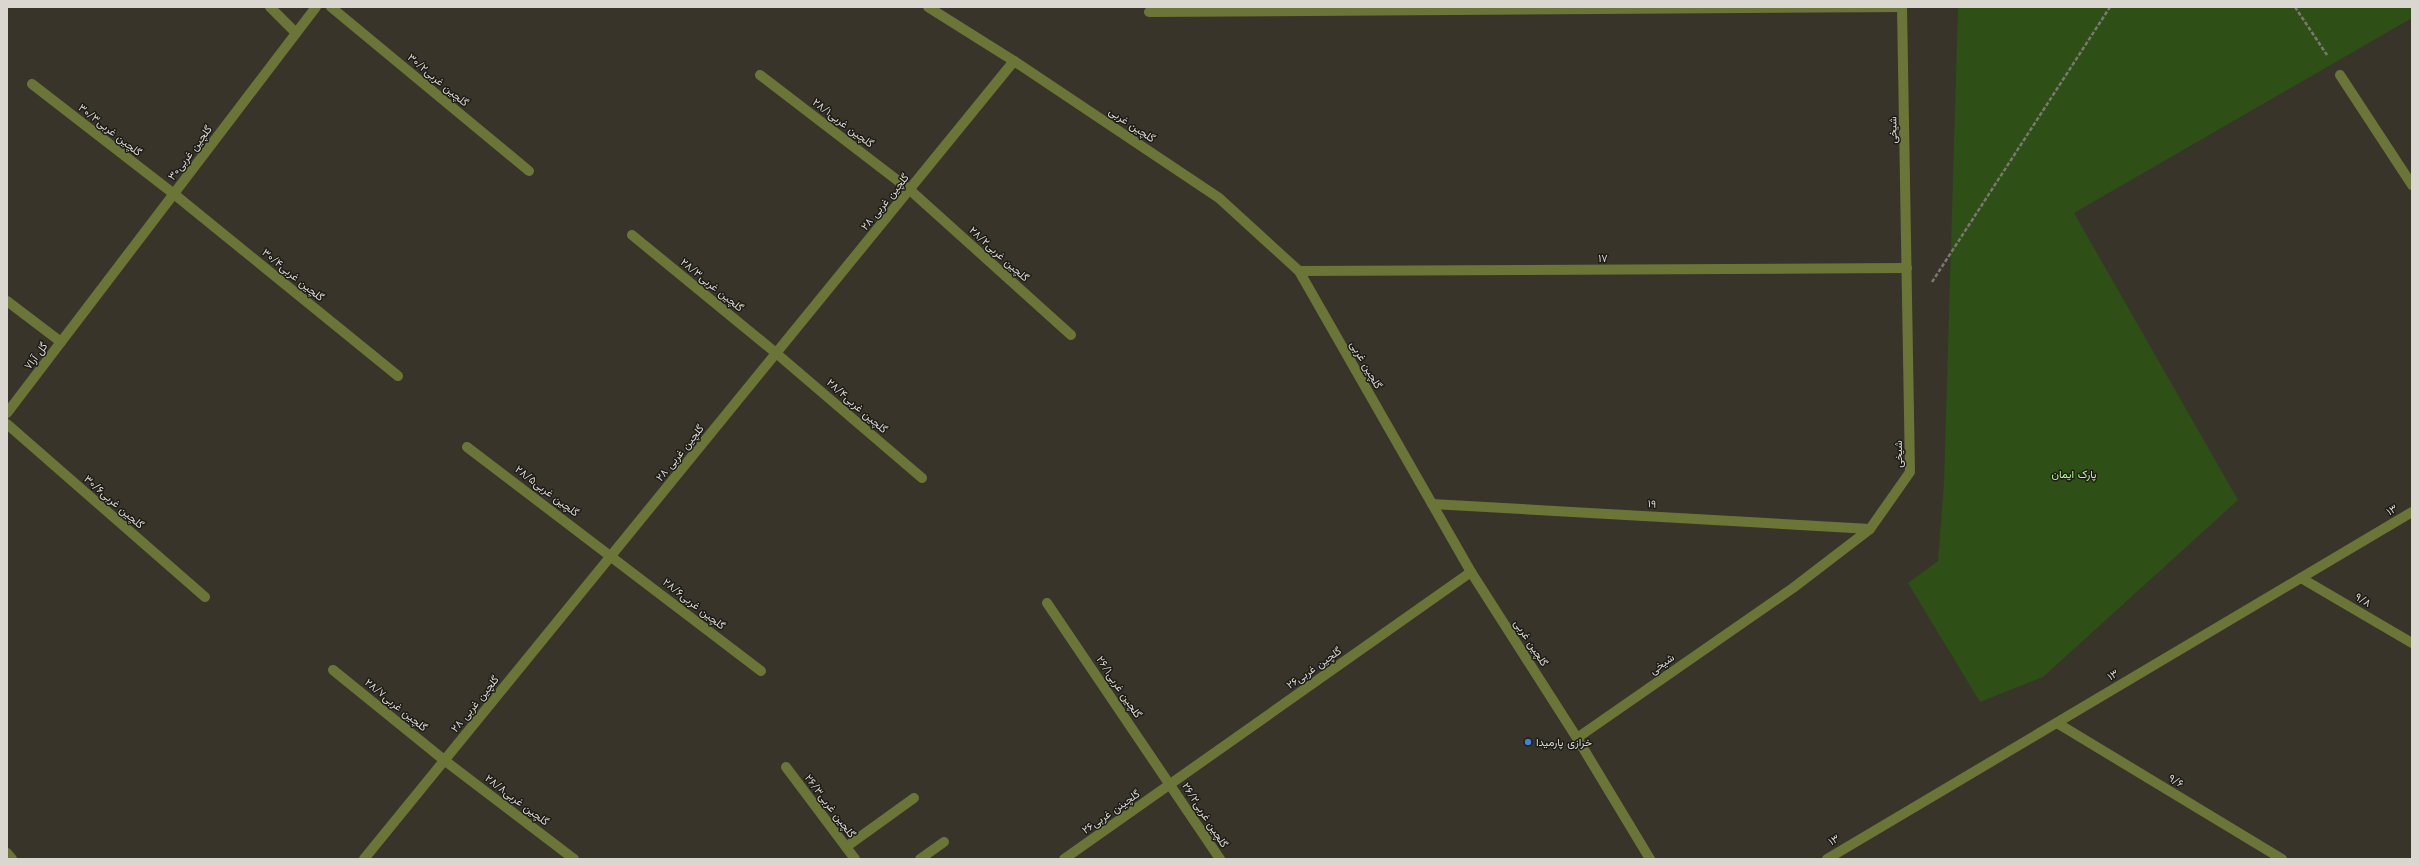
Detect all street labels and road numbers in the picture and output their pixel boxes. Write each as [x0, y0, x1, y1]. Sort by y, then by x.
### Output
street label: گلچین غربی۳۰/۲ [404, 51, 471, 110]
street label: گلچین غربی۲۸/۱ [809, 96, 876, 151]
street label: گلچین غربی۳۰/۳ [75, 101, 144, 160]
street label: گلچین غربی [1106, 105, 1158, 146]
street label: شیخی [1886, 116, 1900, 144]
street label: گلچین غربی۳۰ [165, 123, 216, 183]
street label: گلچین غربی ۲۸ [858, 171, 913, 234]
street label: گلچین غربی۲۸/۲ [966, 224, 1032, 285]
street label: گلچین غربی۳۰/۴ [259, 246, 327, 305]
street label: ۱۷ [1598, 252, 1608, 265]
street label: گلچین غربی۲۸/۳ [677, 256, 746, 315]
street label: گلچین غربی [1346, 339, 1385, 392]
street label: گل آرا۷ [22, 340, 50, 372]
street label: گلچین غربی۲۸/۴ [823, 376, 890, 437]
street label: گلچین غربی ۲۸ [653, 422, 708, 485]
street label: شیخی [1892, 440, 1905, 468]
street label: گلچین غربی۲۸/۵ [512, 463, 582, 520]
street label: گلچین غربی۳۰/۶ [81, 472, 147, 532]
street label: ۱۹ [1647, 497, 1657, 511]
street label: ۱۳ [2384, 502, 2400, 518]
street label: گلچین غربی۲۸/۶ [660, 576, 728, 633]
street label: ۹/۸ [2353, 590, 2374, 610]
street label: گلچین غربی [1510, 617, 1551, 669]
street label: گلچین غربی۲۶ [1284, 644, 1345, 693]
street label: شیخی [1647, 651, 1677, 677]
street label: گلچین غربی۲۶/۱ [1093, 653, 1145, 721]
street label: ۱۳ [2105, 667, 2121, 683]
street label: گلچین غربی ۲۸ [448, 673, 503, 736]
street label: گلچین غربی۲۸/۷ [362, 676, 430, 735]
street label: ۹/۶ [2166, 771, 2186, 791]
street label: گلچین غربی۲۸/۸ [482, 772, 552, 829]
street label: گلچین غربی۲۶/۳ [801, 772, 858, 841]
street label: گلچین غربی۲۶/۲ [1178, 780, 1231, 851]
street label: گلچینن غربی۲۶ [1080, 787, 1143, 838]
street label: ۱۳ [1826, 832, 1842, 848]

